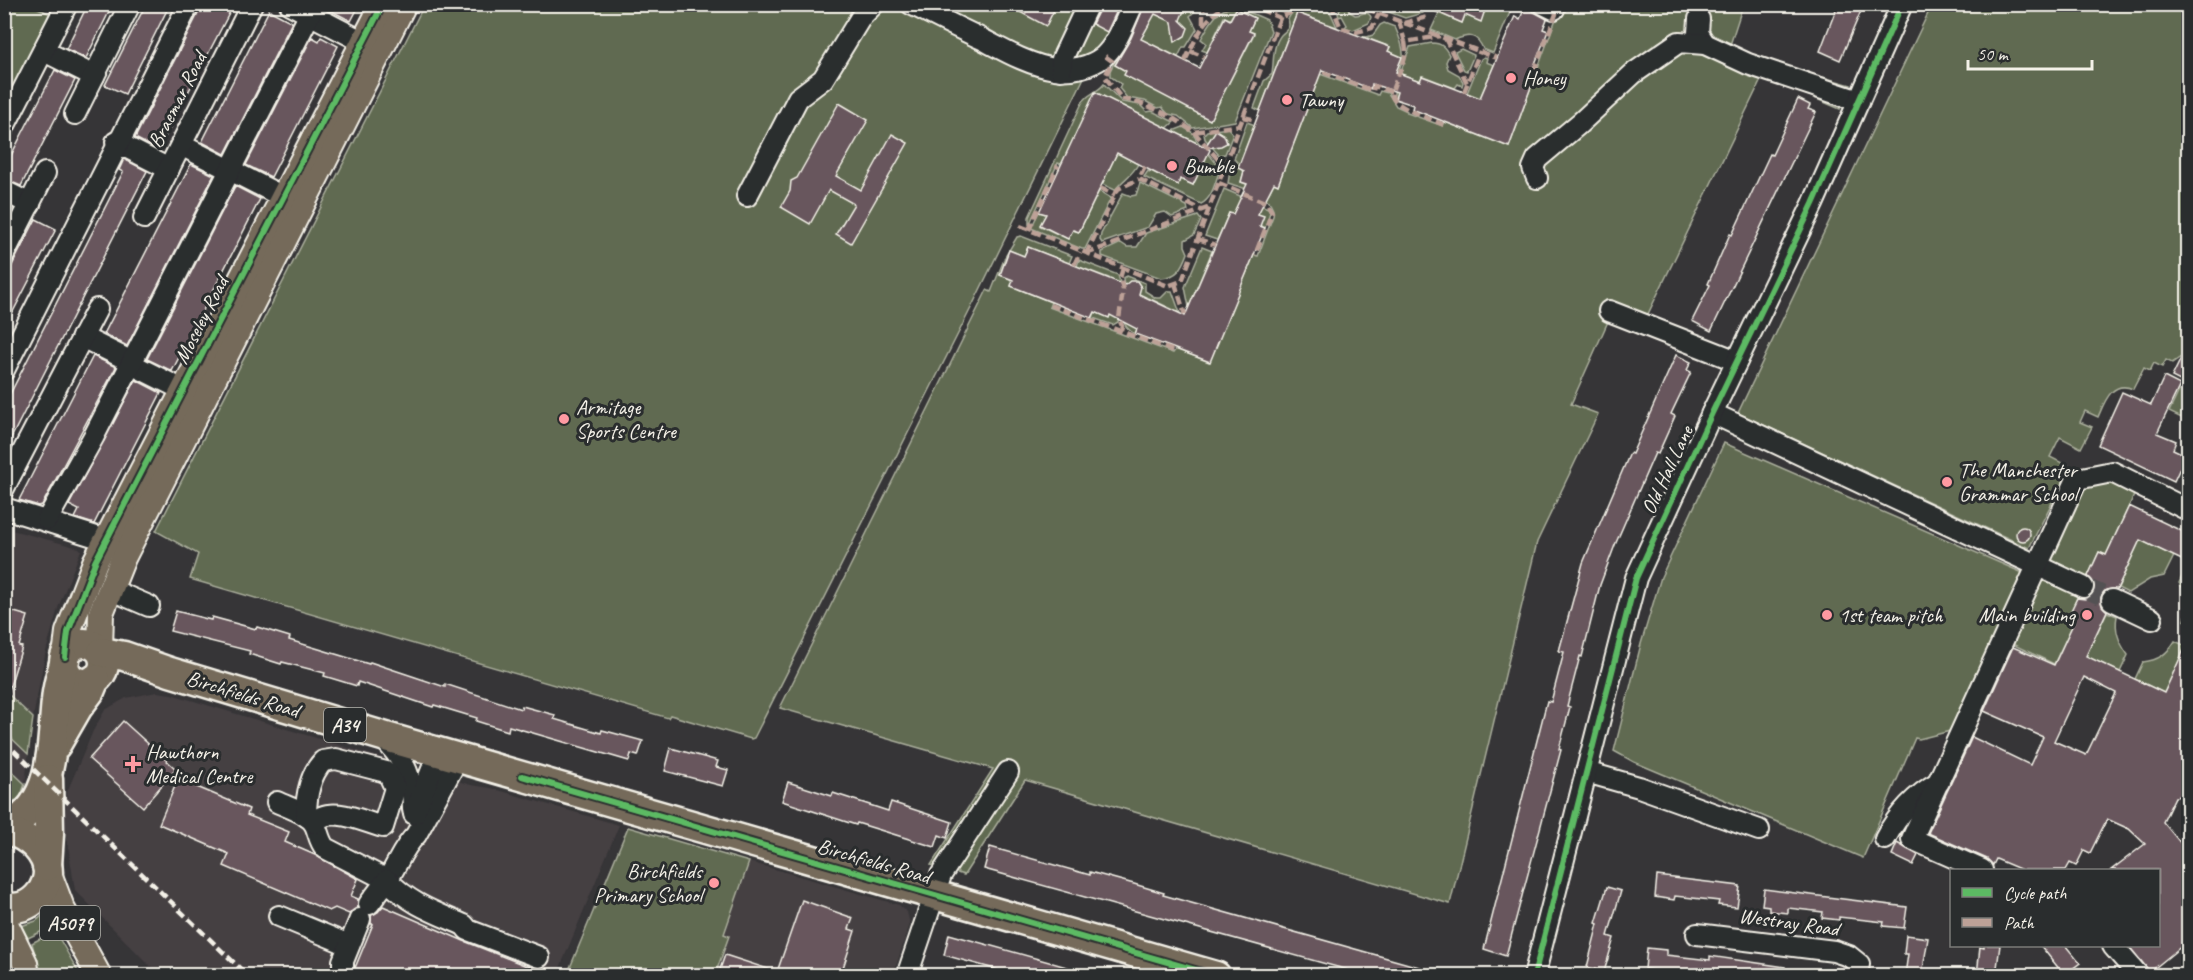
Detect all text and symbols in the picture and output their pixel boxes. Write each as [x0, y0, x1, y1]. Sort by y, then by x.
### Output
scale bar [1968, 33, 2092, 71]
text: 50 m [1977, 43, 2010, 65]
street label: Braemar Road [142, 45, 214, 152]
place label: Honey [1523, 65, 1568, 91]
marker: Honey [1504, 71, 1518, 85]
place label: Tawny [1299, 87, 1345, 113]
marker: Tawny [1280, 93, 1294, 107]
place label: Bumble [1184, 153, 1235, 179]
marker: Bumble [1165, 159, 1179, 173]
street label: Moseley Road [168, 269, 236, 368]
place label: Armitage Sports Centre [576, 394, 677, 444]
marker: Armitage Sports Centre [557, 412, 571, 426]
street label: Old Hall Lane [1635, 421, 1699, 518]
place label: The Manchester Grammar School [1959, 457, 2080, 507]
marker: The Manchester Grammar School [1940, 475, 1954, 489]
place label: 1st team pitch [1839, 602, 1944, 628]
place label: Main building [1979, 602, 2077, 628]
marker: 1st team pitch [1820, 608, 1834, 622]
marker: Main building [2080, 608, 2094, 622]
street label: Birchfields Road [184, 665, 306, 724]
road number: A34 [324, 708, 366, 742]
place label: Hawthorn Medical Centre [146, 739, 253, 789]
marker: Hawthorn Medical Centre [124, 755, 142, 773]
street label: Birchfields Road [815, 833, 937, 891]
place label: Birchfields Primary School [594, 858, 705, 908]
legend [1950, 869, 2160, 947]
marker: Birchfields Primary School [707, 876, 721, 890]
text: Cycle path [2004, 882, 2067, 904]
street label: Westray Road [1737, 902, 1844, 942]
road number: A5079 [40, 906, 100, 940]
text: Path [2004, 912, 2034, 934]

